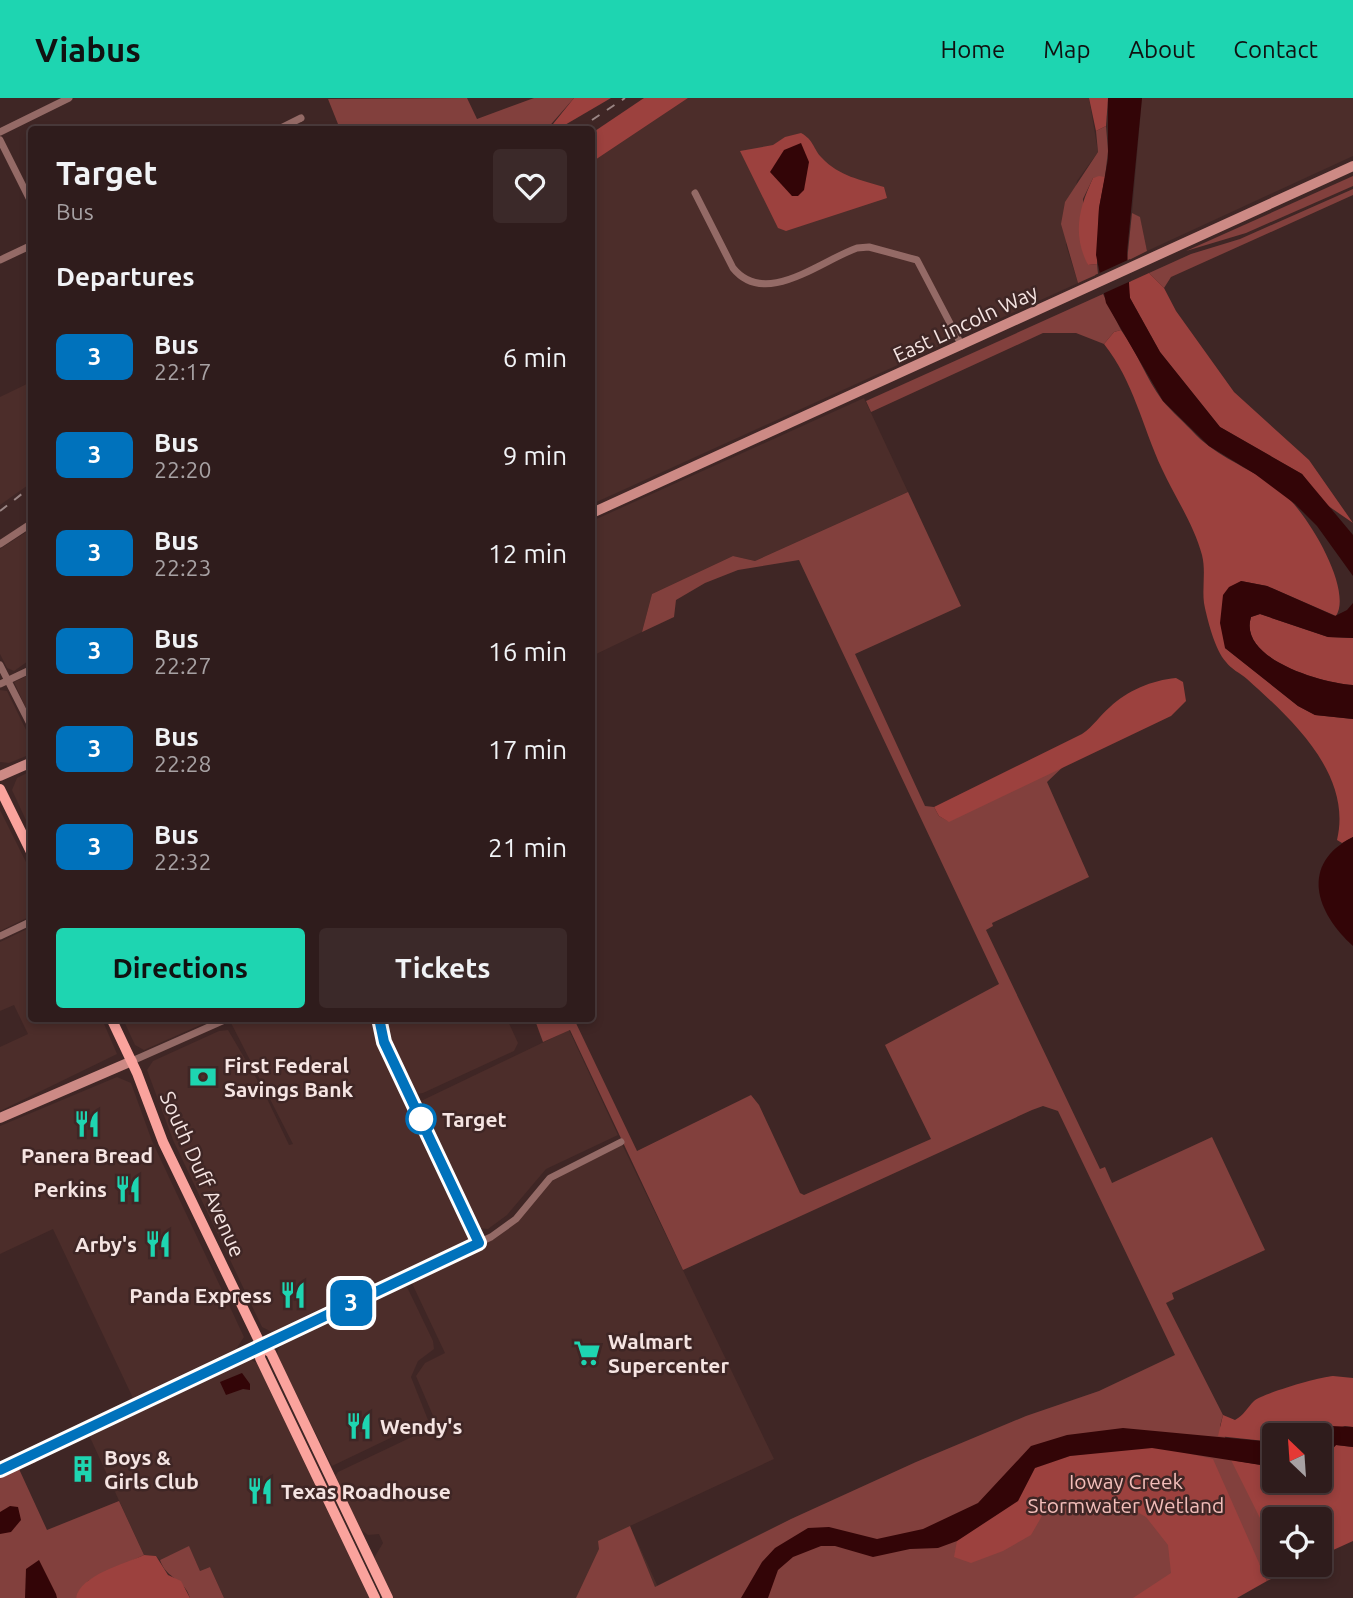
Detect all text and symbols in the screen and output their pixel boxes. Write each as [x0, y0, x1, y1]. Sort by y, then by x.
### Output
text: Viabus [35, 31, 141, 68]
text: Home [940, 36, 1005, 63]
text: Map [1043, 36, 1090, 63]
text: About [1128, 36, 1195, 63]
text: Contact [1233, 36, 1318, 63]
button: heart [493, 149, 567, 223]
text: Target [56, 154, 158, 191]
text: Bus [56, 199, 94, 224]
text: Departures [56, 262, 194, 291]
street label: East Lincoln Way [889, 279, 1041, 367]
text: Bus [154, 330, 199, 359]
text: 3 [88, 343, 101, 370]
text: 6 min [503, 343, 567, 372]
text: 22:17 [154, 359, 212, 384]
text: Bus [154, 428, 199, 457]
text: 3 [88, 441, 101, 468]
text: 9 min [503, 441, 567, 470]
text: 22:20 [154, 457, 212, 482]
text: Bus [154, 526, 199, 555]
text: 3 [88, 539, 101, 566]
text: 12 min [488, 539, 567, 568]
text: 22:23 [154, 555, 212, 580]
text: Bus [154, 624, 199, 653]
text: 3 [88, 637, 101, 664]
text: 16 min [488, 637, 567, 666]
text: 22:27 [154, 653, 212, 678]
text: Bus [154, 722, 199, 751]
text: 3 [88, 735, 101, 762]
text: 17 min [488, 735, 567, 764]
text: 22:28 [154, 751, 212, 776]
text: Bus [154, 820, 199, 849]
text: 3 [88, 833, 101, 860]
text: 21 min [488, 833, 567, 862]
text: 22:32 [154, 849, 212, 874]
button: Directions [56, 928, 305, 1008]
button: Tickets [319, 928, 567, 1008]
place label: First Federal Savings Bank [224, 1053, 354, 1101]
bank icon: First Federal Savings Bank [188, 1062, 218, 1092]
street label: South Duff Avenue [156, 1087, 250, 1261]
marker: Target [406, 1104, 436, 1134]
place label: Target [442, 1107, 507, 1131]
restaurant icon: Panera Bread [72, 1109, 102, 1139]
place label: Panera Bread [21, 1143, 153, 1167]
restaurant icon: Perkins [113, 1174, 143, 1204]
place label: Perkins [34, 1177, 107, 1201]
restaurant icon: Arby's [143, 1229, 173, 1259]
place label: Arby's [75, 1232, 137, 1256]
restaurant icon: Panda Express [278, 1280, 308, 1310]
line badge: 3 [328, 1280, 374, 1326]
place label: Panda Express [129, 1283, 272, 1307]
text: 3 [344, 1289, 358, 1316]
place label: Walmart Supercenter [608, 1329, 729, 1377]
supermarket icon: Walmart Supercenter [572, 1338, 602, 1368]
restaurant icon: Wendy's [344, 1411, 374, 1441]
place label: Wendy's [380, 1414, 462, 1438]
north arrow [1262, 1423, 1332, 1493]
map controls [1262, 1423, 1332, 1577]
place label: Boys & Girls Club [104, 1445, 199, 1493]
building icon: Boys & Girls Club [68, 1454, 98, 1484]
park label: Ioway Creek Stormwater Wetland [1028, 1469, 1224, 1517]
restaurant icon: Texas Roadhouse [245, 1476, 275, 1506]
place label: Texas Roadhouse [281, 1479, 451, 1503]
button: locate [1262, 1507, 1332, 1577]

